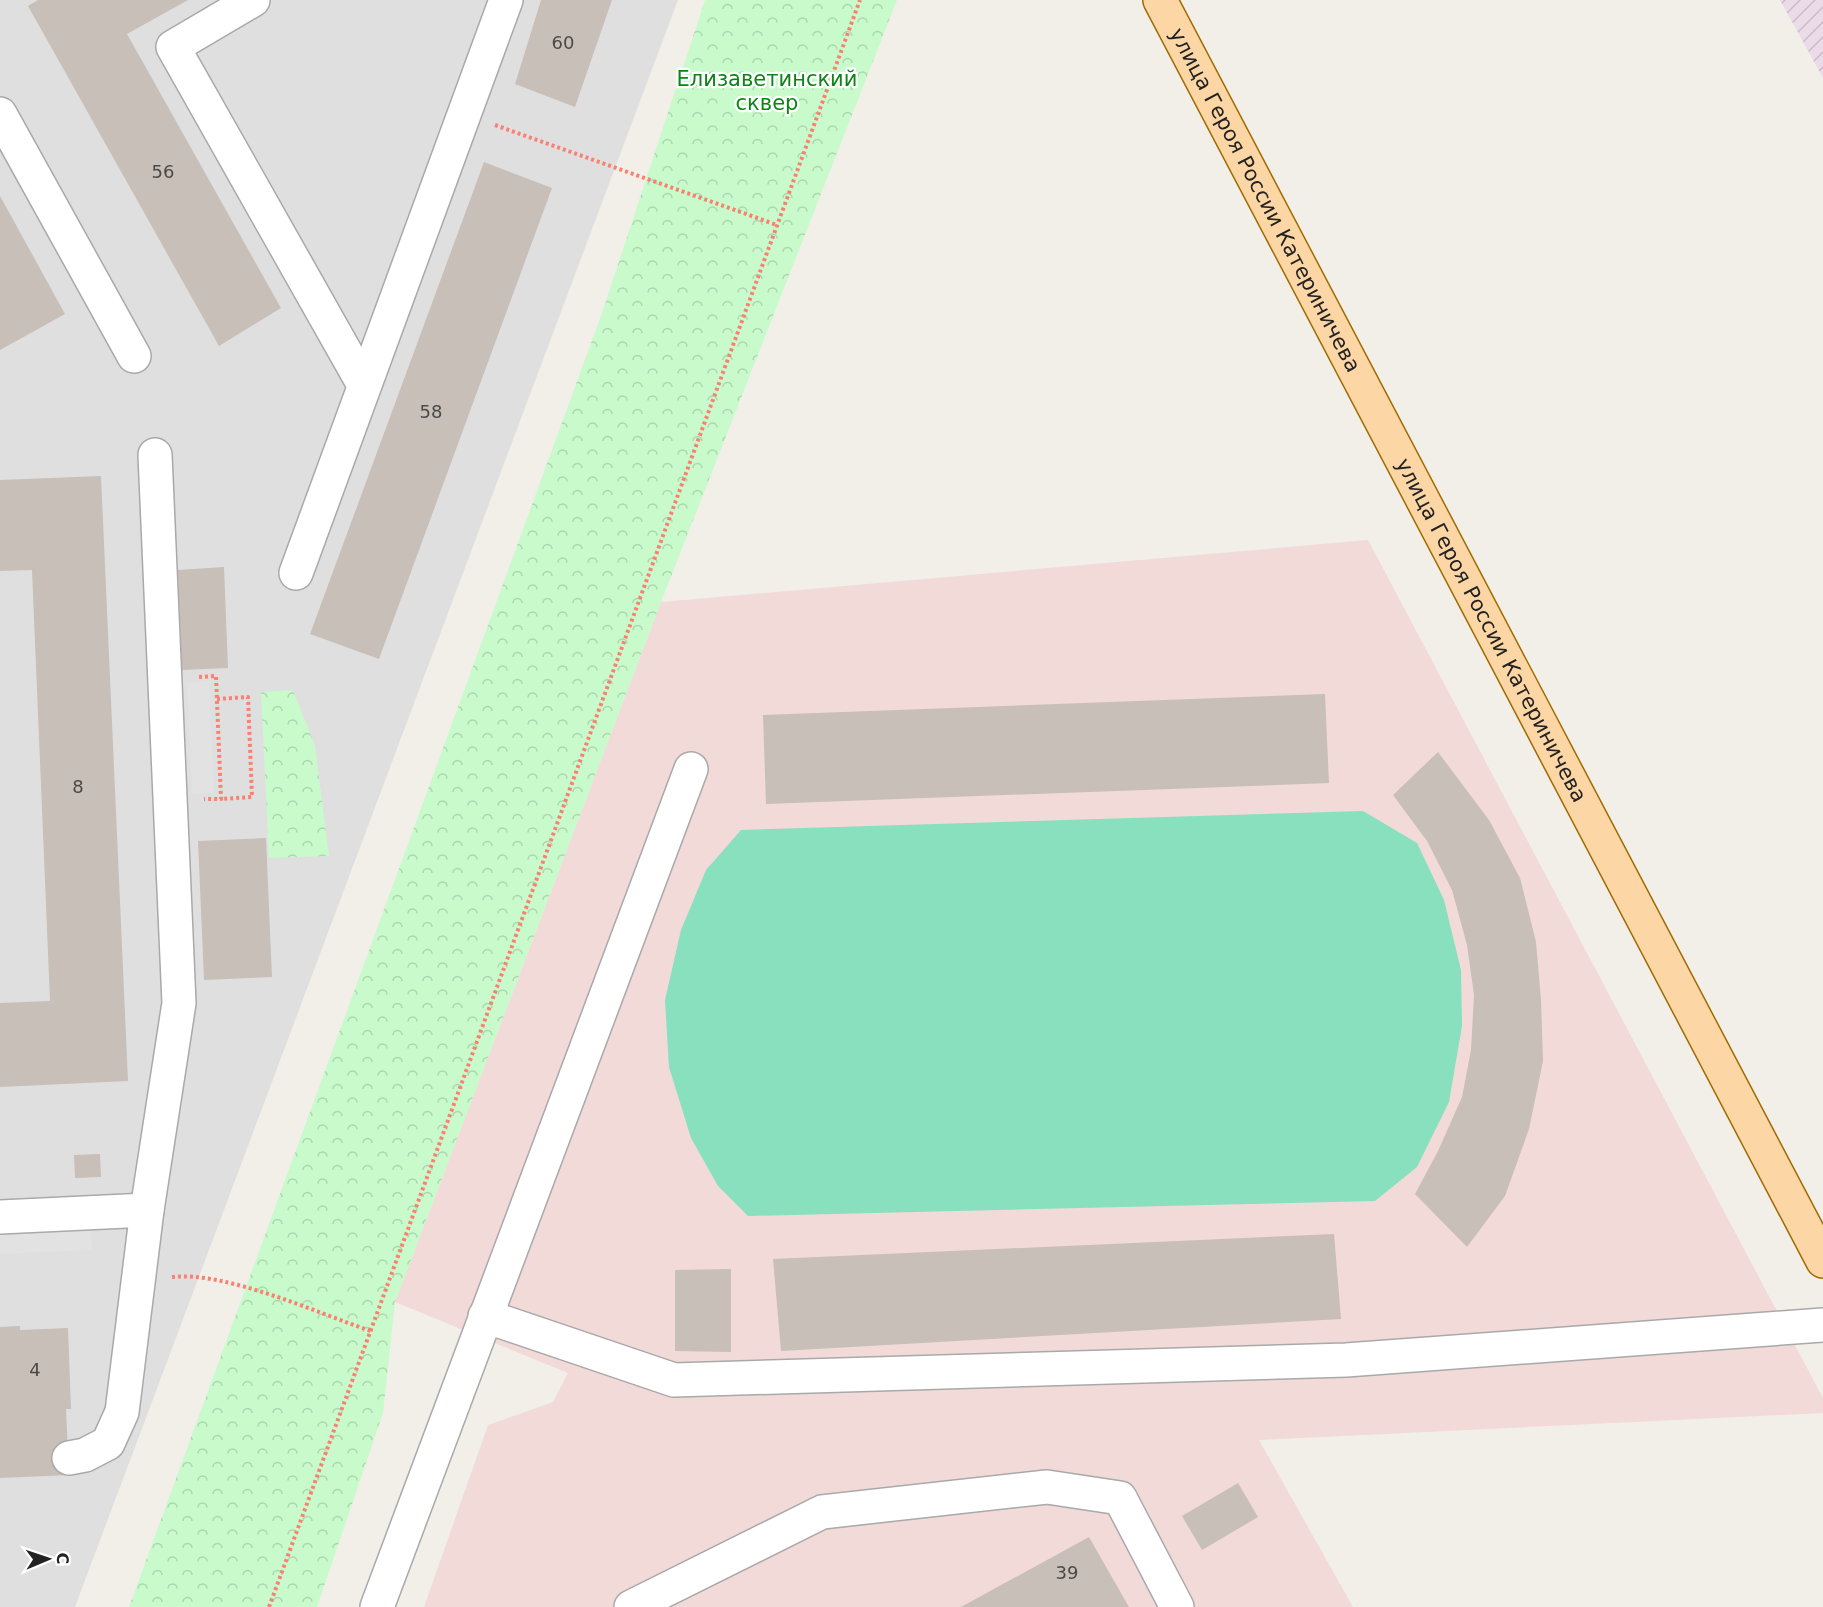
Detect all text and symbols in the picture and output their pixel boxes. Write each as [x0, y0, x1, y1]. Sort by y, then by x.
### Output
street label: улица Героя России Катериничева [1165, 24, 1365, 376]
house number: 60 [552, 32, 574, 53]
park label: Елизаветинский сквер [677, 67, 857, 115]
house number: 56 [152, 161, 174, 182]
house number: 58 [420, 401, 442, 422]
street label: улица Героя России Катериничева [1391, 454, 1592, 806]
house number: 8 [72, 776, 84, 797]
house number: 4 [29, 1359, 41, 1380]
north arrow [18, 1529, 78, 1589]
text: С [53, 1552, 72, 1565]
house number: 39 [1056, 1562, 1078, 1583]

